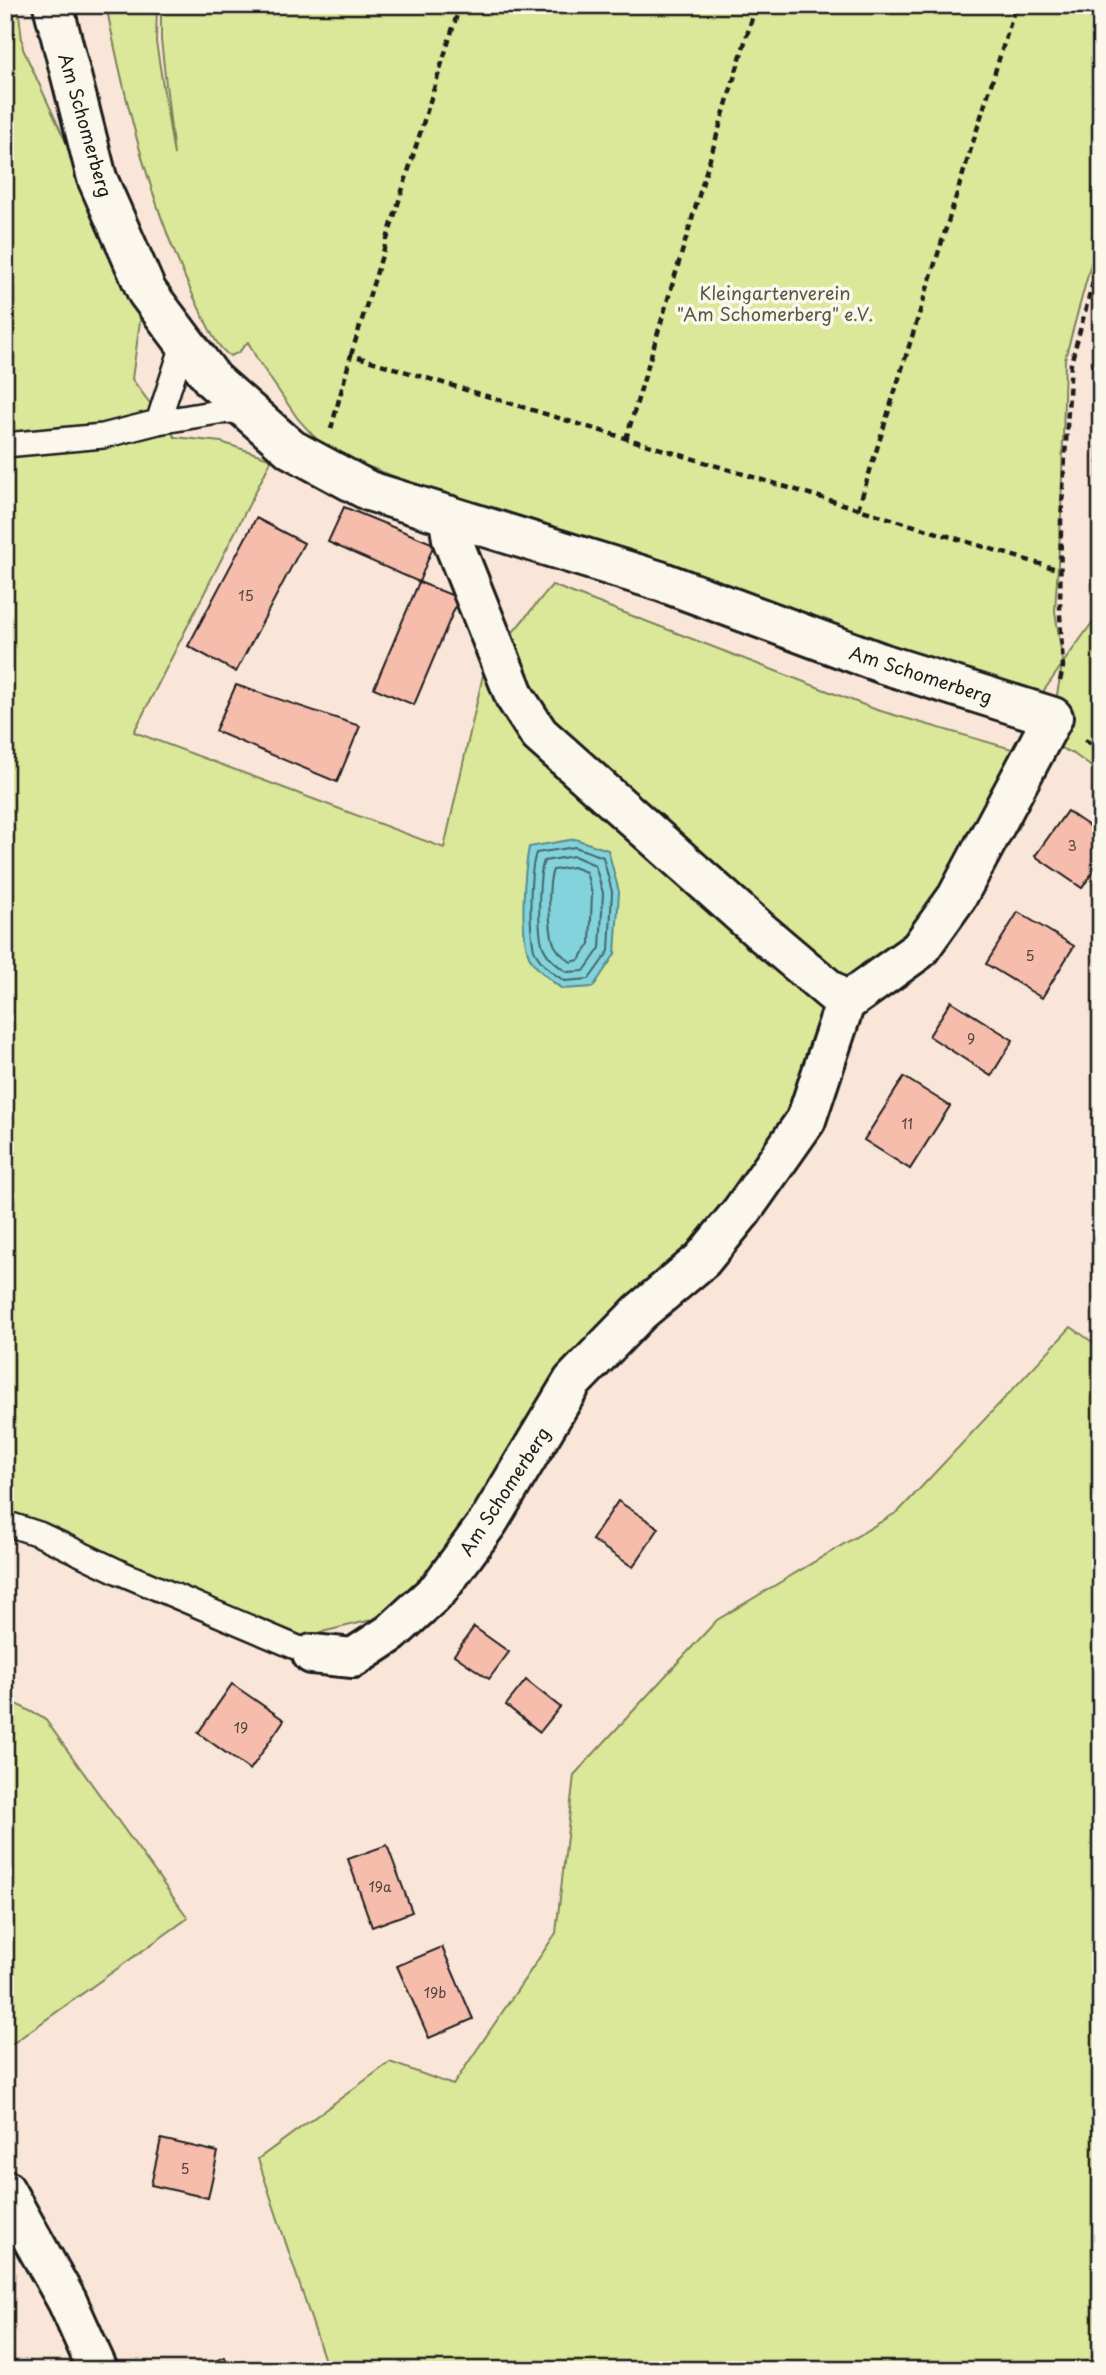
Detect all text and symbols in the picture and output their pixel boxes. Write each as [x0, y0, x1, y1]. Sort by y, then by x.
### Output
street label: Am Schomerberg [53, 50, 119, 200]
park label: Kleingartenverein "Am Schomerberg" e.V. [677, 279, 873, 327]
house number: 15 [238, 585, 254, 606]
street label: Am Schomerberg [846, 638, 996, 710]
house number: 3 [1067, 835, 1077, 856]
house number: 5 [1025, 945, 1035, 966]
house number: 9 [967, 1028, 975, 1049]
house number: 11 [901, 1113, 913, 1134]
street label: Am Schomerberg [452, 1421, 556, 1561]
house number: 19 [234, 1717, 248, 1738]
house number: 19a [368, 1876, 392, 1897]
house number: 19b [424, 1982, 446, 2003]
house number: 5 [180, 2158, 190, 2179]

